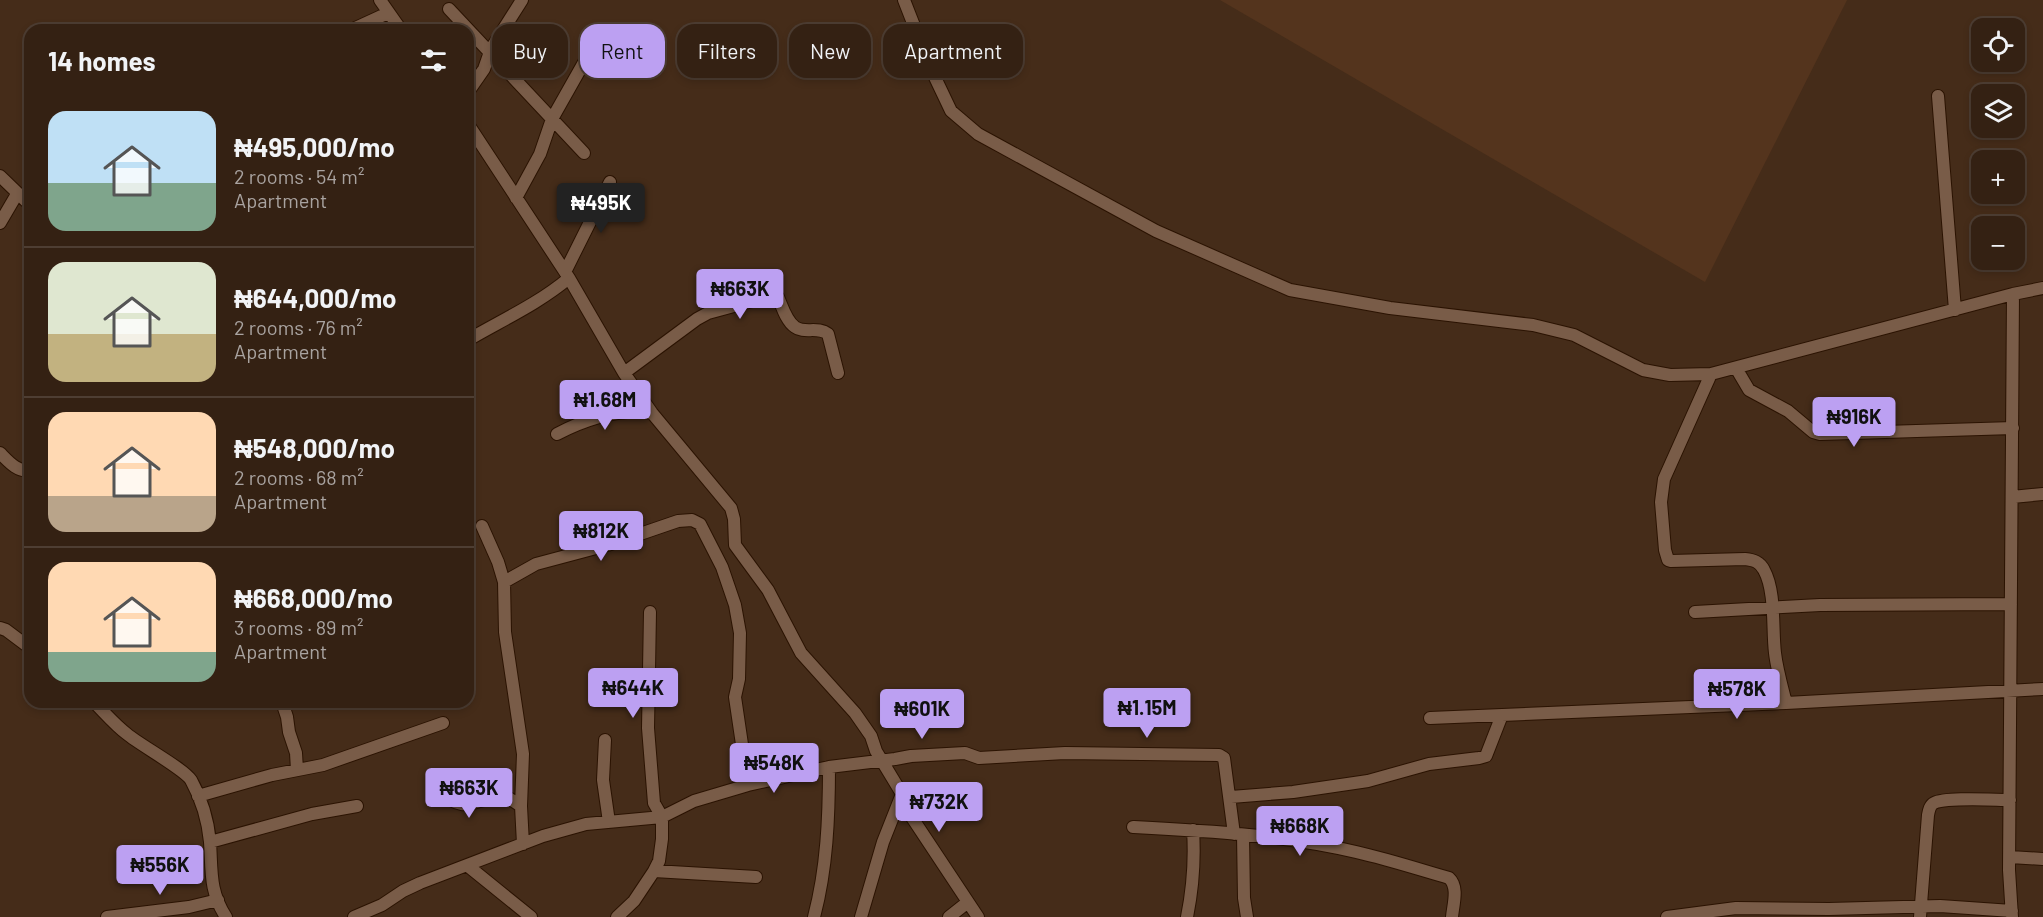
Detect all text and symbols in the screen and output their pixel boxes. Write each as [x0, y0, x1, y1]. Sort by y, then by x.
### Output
map controls [1971, 18, 2025, 270]
button: locate [1971, 18, 2025, 72]
chip: Buy [492, 24, 568, 78]
chip: Rent [580, 24, 665, 78]
chip: Filters [677, 24, 777, 78]
chip: New [789, 24, 871, 78]
chip: Apartment [883, 24, 1023, 78]
icon: filters [417, 44, 450, 77]
text: 14 homes [48, 45, 155, 76]
button: layers [1971, 84, 2025, 138]
text: ₦495,000/mo [234, 131, 395, 162]
icon: home [96, 135, 168, 207]
button: + [1971, 150, 2025, 204]
text: 2 rooms · 54 m² [234, 164, 364, 188]
pin: ₦495K [559, 183, 643, 234]
text: Apartment [234, 188, 327, 212]
text: ₦495K [571, 190, 631, 214]
button: − [1971, 216, 2025, 270]
pin: ₦663K [698, 269, 782, 320]
text: ₦663K [710, 276, 770, 300]
text: ₦644,000/mo [234, 282, 397, 313]
icon: home [96, 286, 168, 358]
text: 2 rooms · 76 m² [234, 315, 363, 339]
text: Apartment [234, 339, 327, 363]
pin: ₦1.68M [556, 380, 654, 431]
text: ₦1.68M [574, 387, 636, 411]
pin: ₦916K [1812, 397, 1896, 448]
text: ₦916K [1826, 404, 1882, 428]
text: ₦548,000/mo [234, 432, 395, 463]
icon: home [96, 436, 168, 508]
text: 2 rooms · 68 m² [234, 465, 364, 489]
text: Apartment [234, 489, 327, 513]
pin: ₦812K [559, 511, 643, 562]
text: ₦812K [573, 518, 629, 542]
text: ₦668,000/mo [234, 582, 393, 613]
icon: home [96, 586, 168, 658]
text: 3 rooms · 89 m² [234, 615, 364, 639]
text: Apartment [234, 639, 327, 663]
pin: ₦644K [591, 668, 675, 719]
pin: ₦578K [1695, 669, 1779, 720]
text: ₦644K [602, 675, 664, 699]
text: ₦578K [1708, 676, 1766, 700]
pin: ₦1.15M [1098, 688, 1196, 739]
pin: ₦601K [880, 689, 964, 740]
text: ₦1.15M [1117, 695, 1177, 719]
text: ₦601K [894, 696, 950, 720]
pin: ₦548K [732, 743, 816, 794]
text: ₦548K [744, 750, 804, 774]
pin: ₦663K [427, 768, 511, 819]
text: ₦663K [439, 775, 499, 799]
pin: ₦732K [897, 782, 981, 833]
text: ₦732K [910, 789, 968, 813]
pin: ₦668K [1258, 806, 1342, 857]
text: ₦668K [1270, 813, 1330, 837]
pin: ₦556K [118, 845, 202, 896]
text: ₦556K [130, 852, 190, 876]

